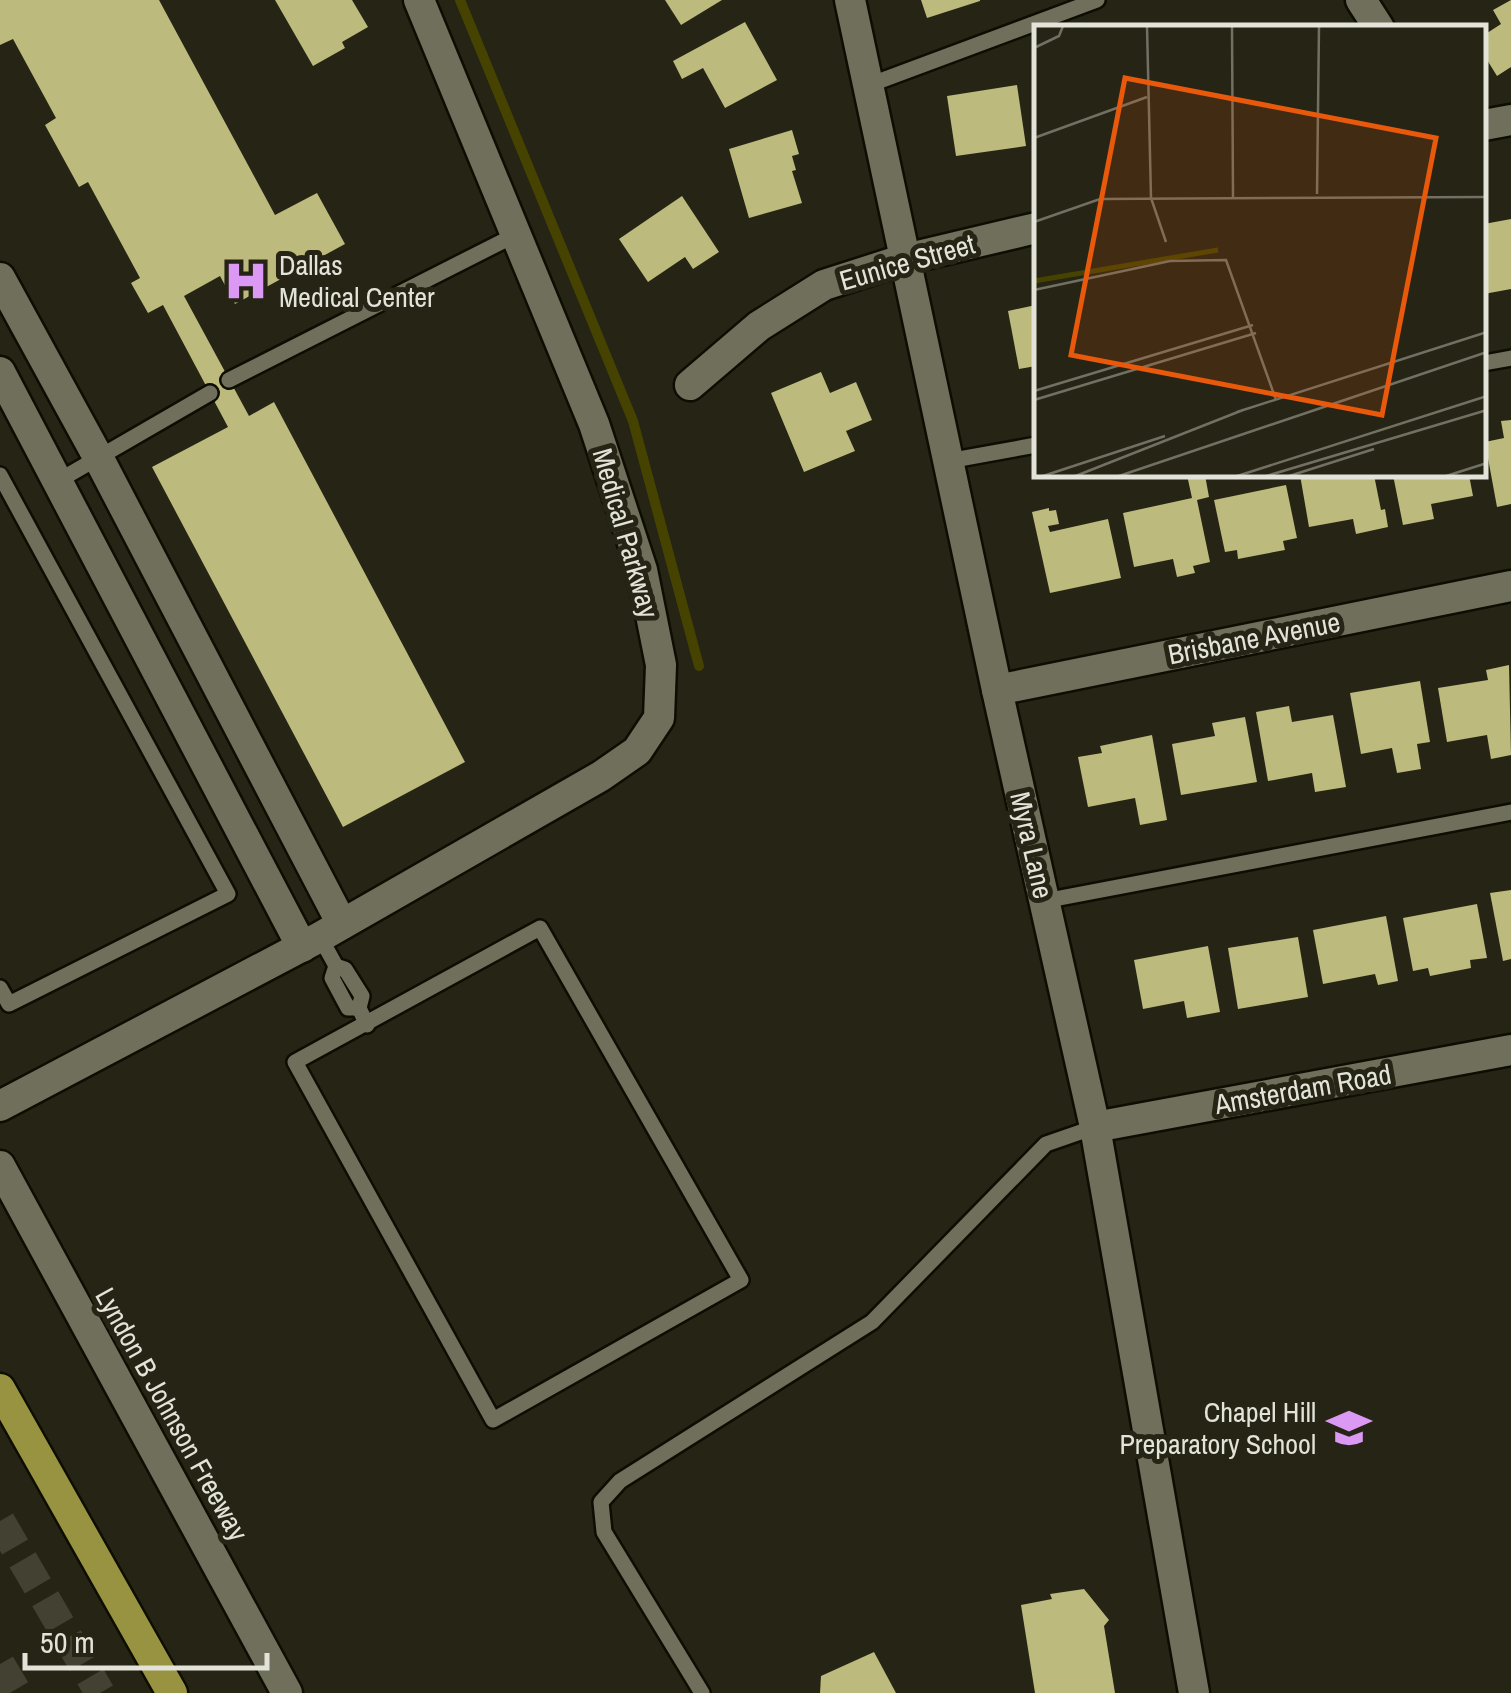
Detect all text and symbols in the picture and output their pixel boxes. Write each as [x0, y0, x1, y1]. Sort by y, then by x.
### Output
inset map [1034, 25, 1486, 478]
street label: Eunice Street [835, 225, 979, 299]
place label: Dallas Medical Center [279, 246, 435, 316]
hospital icon: Dallas Medical Center [222, 257, 270, 305]
street label: Medical Parkway [584, 444, 668, 623]
street label: Brisbane Avenue [1165, 603, 1343, 673]
street label: Myra Lane [1001, 788, 1063, 902]
street label: Amsterdam Road [1211, 1055, 1394, 1123]
street label: Lyndon B Johnson Freeway [87, 1281, 258, 1548]
place label: Chapel Hill Preparatory School [1119, 1393, 1316, 1463]
school or university icon: Chapel Hill Preparatory School [1325, 1404, 1373, 1452]
scale bar [25, 1608, 268, 1670]
text: 50 m [40, 1622, 95, 1662]

